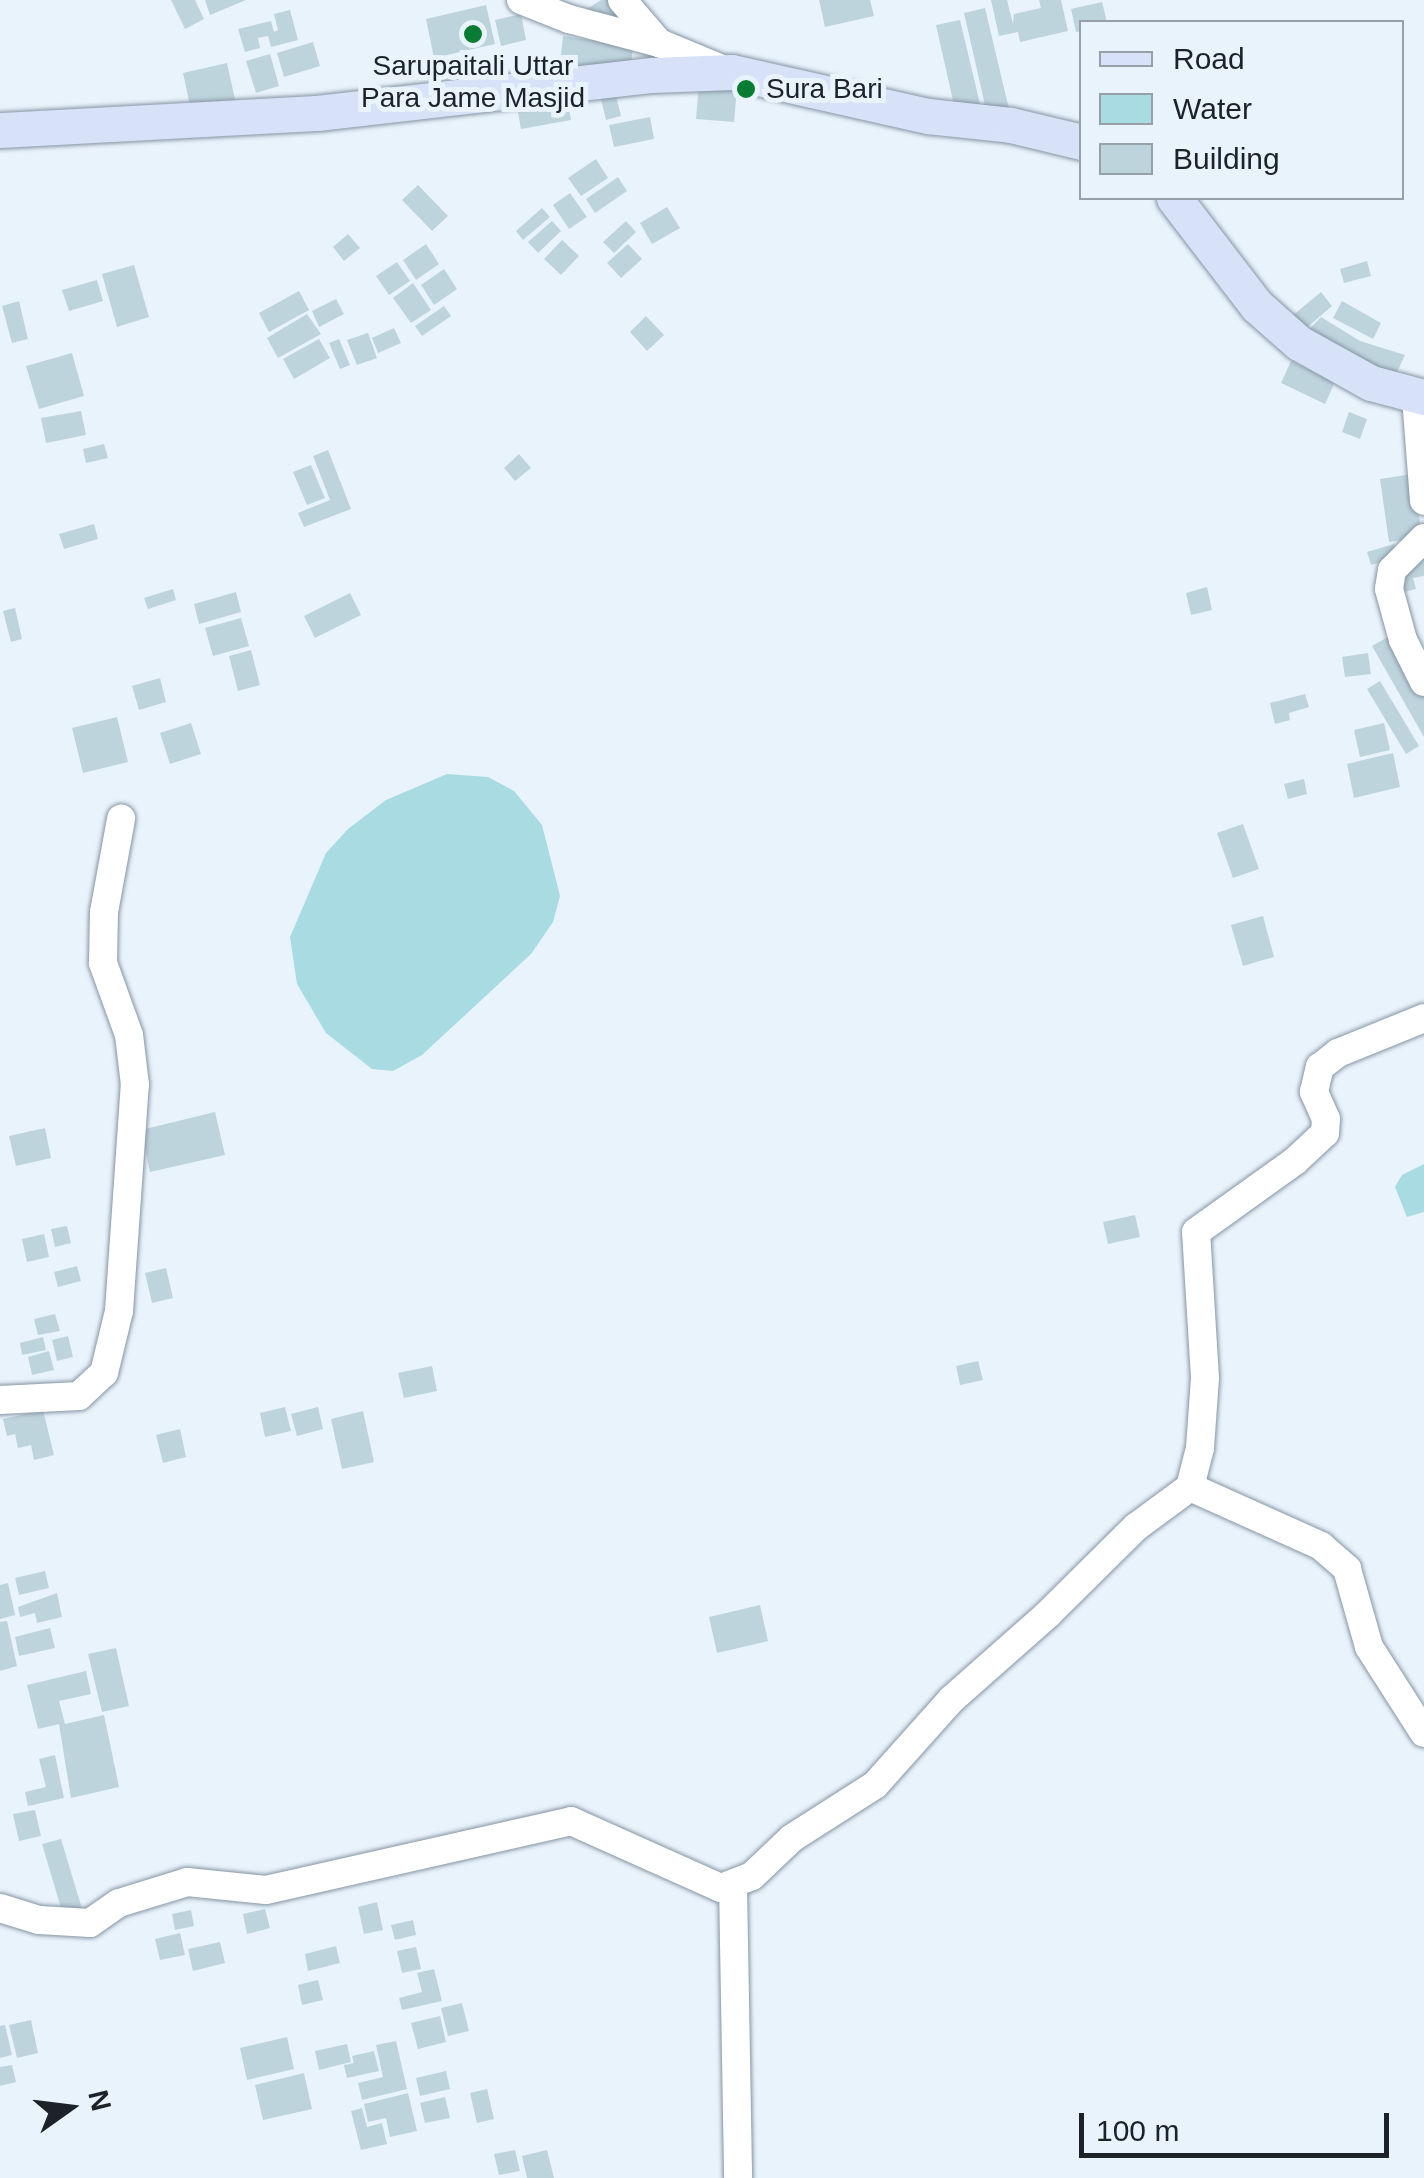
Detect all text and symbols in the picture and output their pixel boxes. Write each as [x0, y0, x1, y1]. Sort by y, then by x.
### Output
legend [1079, 20, 1404, 200]
marker: Sarupaitali Uttar Para Jame Masjid [462, 23, 484, 45]
text: Road [1173, 42, 1245, 75]
place label: Sarupaitali Uttar Para Jame Masjid [361, 49, 585, 115]
place label: Sura Bari [766, 72, 883, 106]
marker: Sura Bari [735, 78, 757, 100]
text: Water [1173, 92, 1252, 125]
text: Building [1173, 142, 1280, 175]
north arrow [20, 2058, 120, 2158]
text: N [82, 2087, 117, 2114]
scale bar [1084, 2093, 1394, 2155]
text: 100 m [1096, 2114, 1179, 2147]

